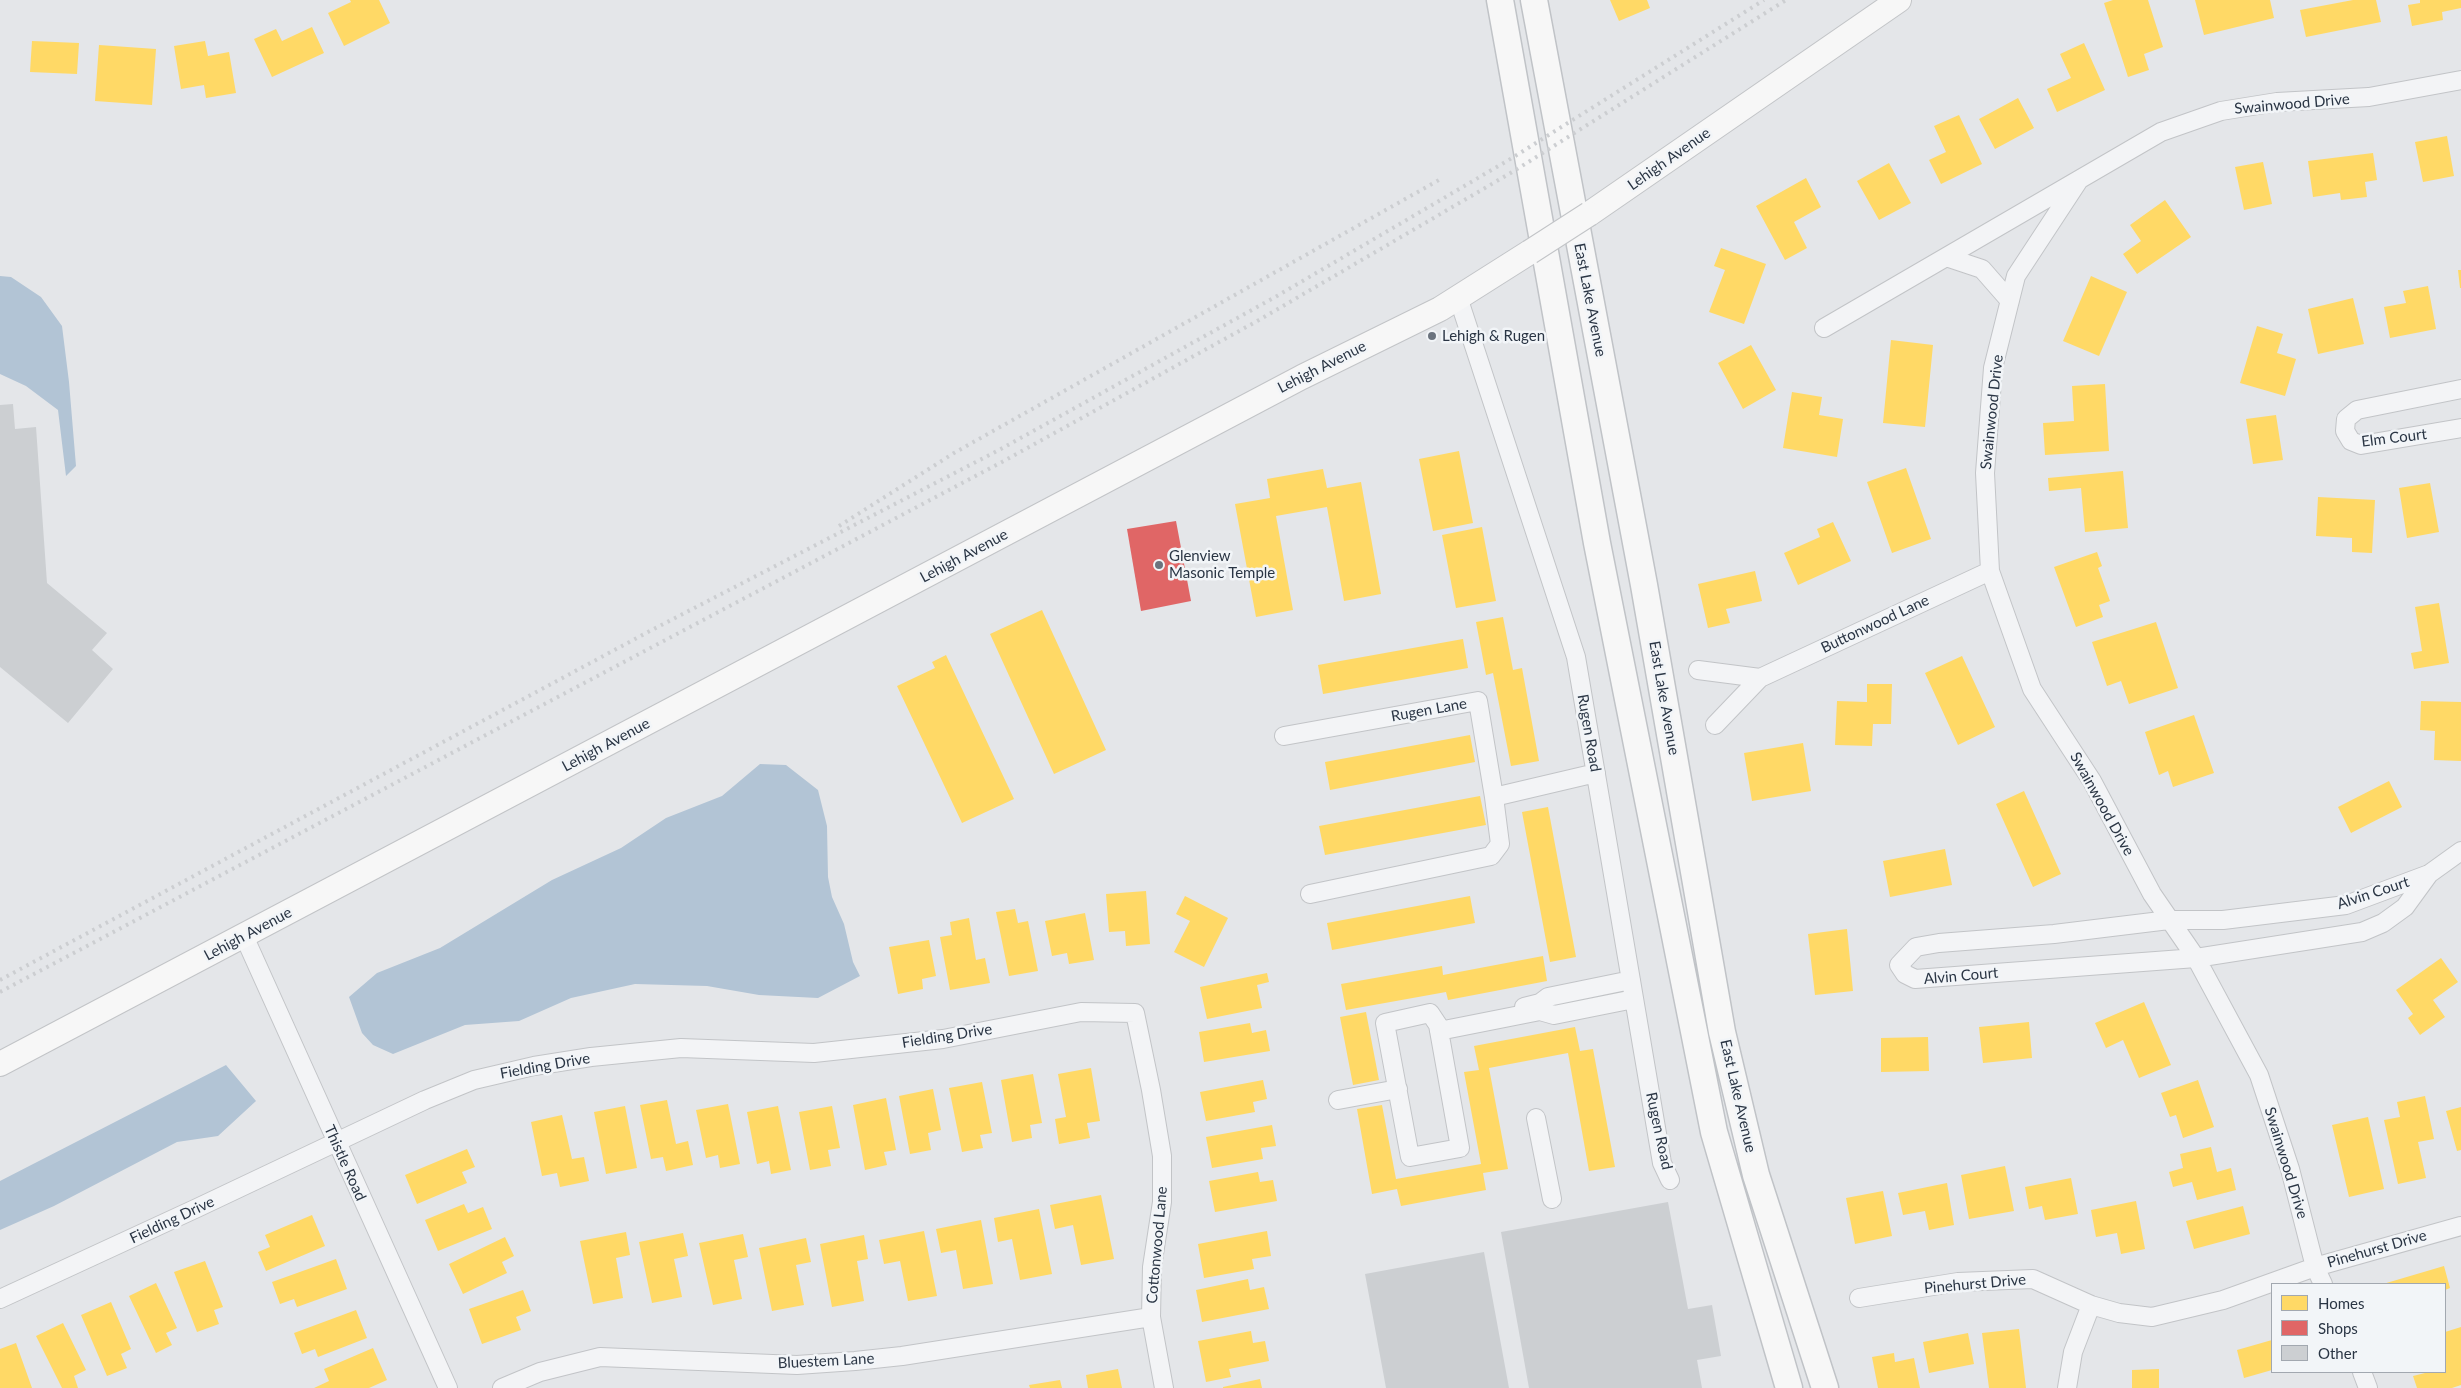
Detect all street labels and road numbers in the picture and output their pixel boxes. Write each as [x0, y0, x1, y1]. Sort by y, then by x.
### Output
street label: Swainwood Drive [2234, 90, 2350, 118]
street label: Lehigh Avenue [1624, 124, 1714, 194]
street label: East Lake Avenue [1570, 242, 1610, 358]
street label: Lehigh Avenue [1275, 337, 1369, 397]
street label: Swainwood Drive [1977, 354, 2007, 470]
street label: Elm Court [2360, 425, 2428, 451]
street label: Lehigh Avenue [917, 525, 1011, 587]
street label: Buttonwood Lane [1818, 591, 1932, 657]
street label: East Lake Avenue [1645, 640, 1683, 756]
street label: Rugen Road [1573, 693, 1605, 773]
street label: Rugen Lane [1390, 694, 1468, 726]
street label: Lehigh Avenue [559, 714, 653, 776]
street label: Swainwood Drive [2066, 749, 2138, 859]
street label: Alvin Court [2335, 873, 2411, 913]
street label: Lehigh Avenue [201, 903, 295, 965]
street label: Alvin Court [1923, 964, 1999, 988]
street label: Fielding Drive [901, 1020, 993, 1052]
street label: East Lake Avenue [1716, 1038, 1760, 1154]
street label: Fielding Drive [498, 1049, 592, 1083]
street label: Rugen Road [1642, 1091, 1676, 1171]
street label: Swainwood Drive [2260, 1105, 2312, 1221]
street label: Thistle Road [320, 1122, 370, 1204]
street label: Cottonwood Lane [1143, 1186, 1171, 1304]
street label: Fielding Drive [127, 1193, 217, 1247]
street label: Pinehurst Drive [2325, 1226, 2429, 1272]
street label: Pinehurst Drive [1923, 1271, 2027, 1297]
street label: Bluestem Lane [777, 1349, 875, 1373]

